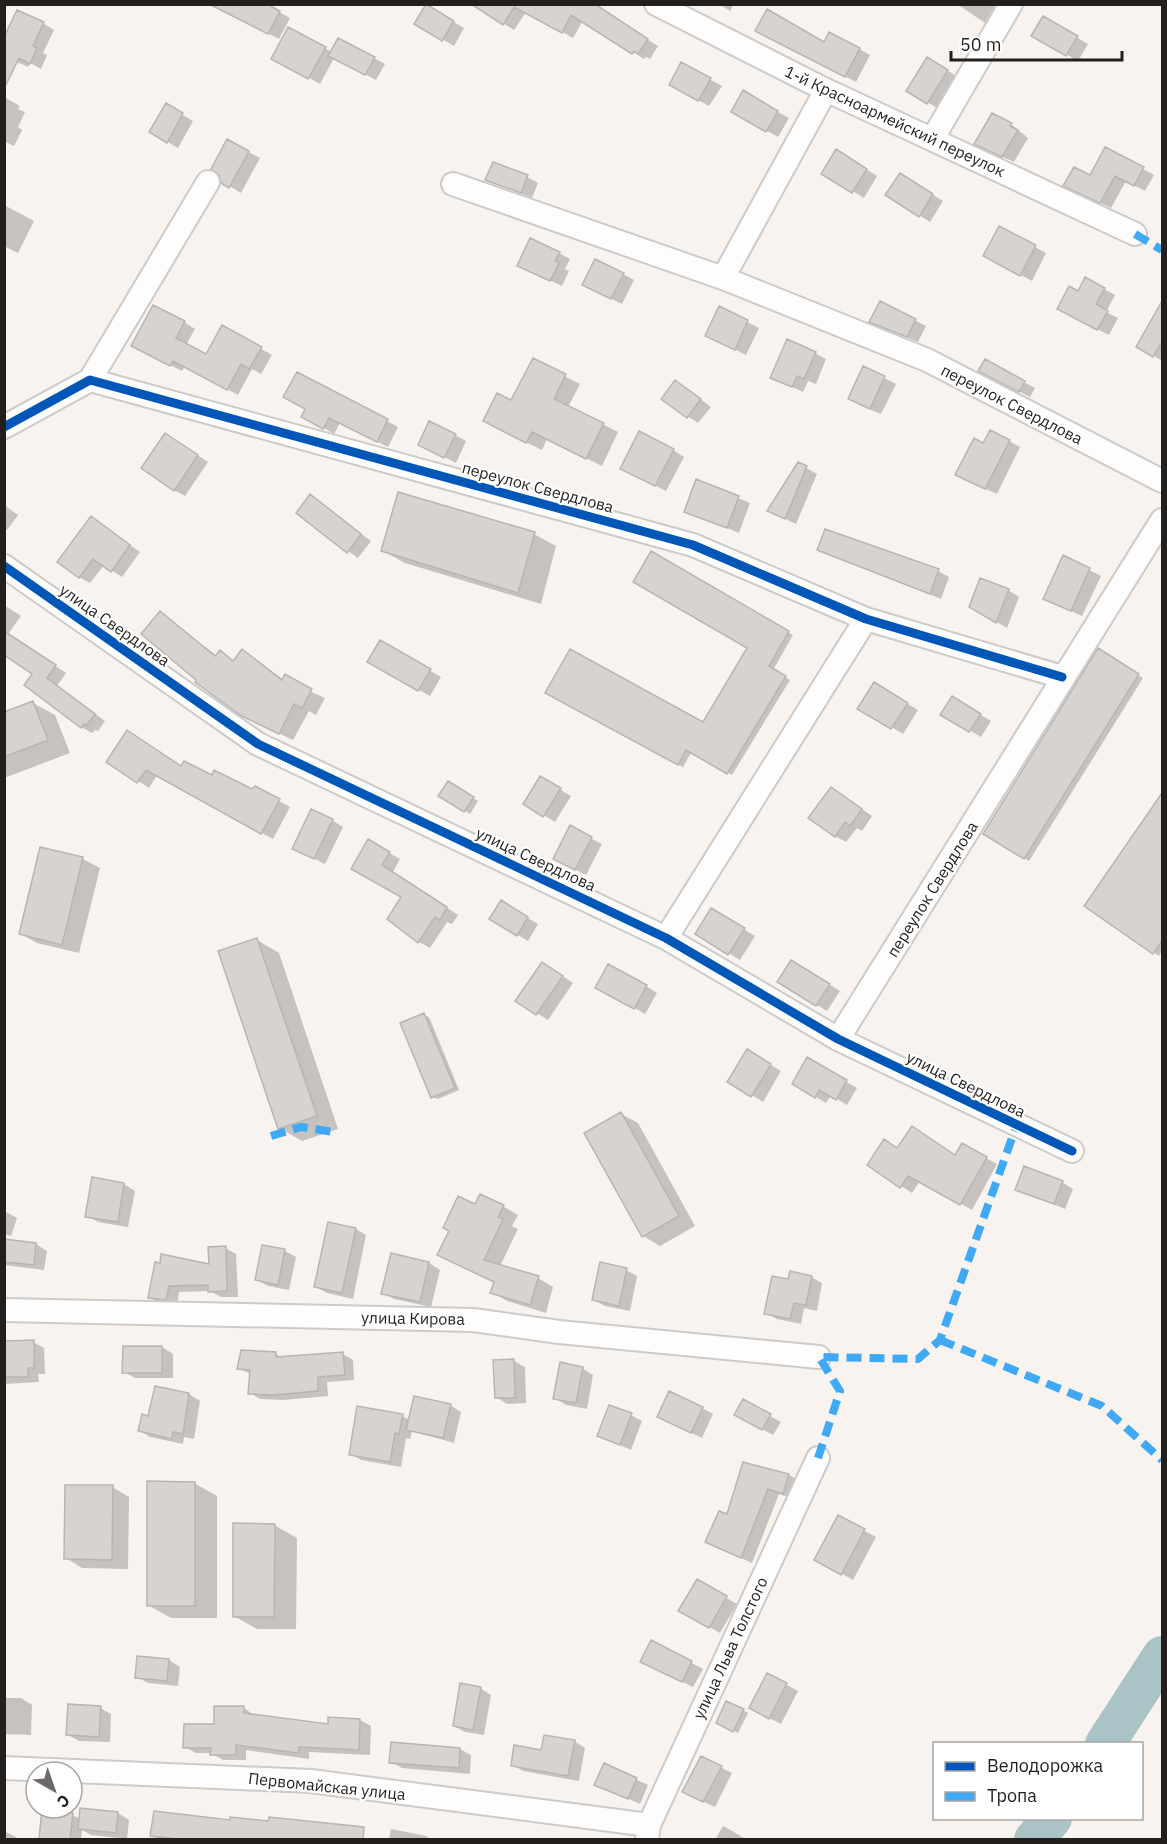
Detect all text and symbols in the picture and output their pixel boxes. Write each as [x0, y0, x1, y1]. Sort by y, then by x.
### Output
scale bar [951, 24, 1122, 62]
text: 50 m [960, 33, 1002, 56]
street label: 1-й Красноармейский переулок [782, 61, 1009, 181]
street label: переулок Свердлова [938, 360, 1087, 449]
street label: переулок Свердлова [460, 457, 616, 517]
street label: улица Свердлова [56, 580, 174, 671]
street label: переулок Свердлова [882, 817, 982, 961]
street label: улица Свердлова [473, 822, 600, 896]
street label: улица Свердлова [903, 1047, 1029, 1122]
street label: улица Кирова [361, 1307, 465, 1329]
street label: улица Льва Толстого [688, 1574, 772, 1722]
legend [933, 1742, 1143, 1820]
text: Велодорожка [987, 1754, 1103, 1777]
north arrow [24, 1760, 84, 1820]
street label: Первомайская улица [247, 1768, 407, 1804]
text: Тропа [987, 1784, 1037, 1807]
text: С [53, 1790, 74, 1813]

